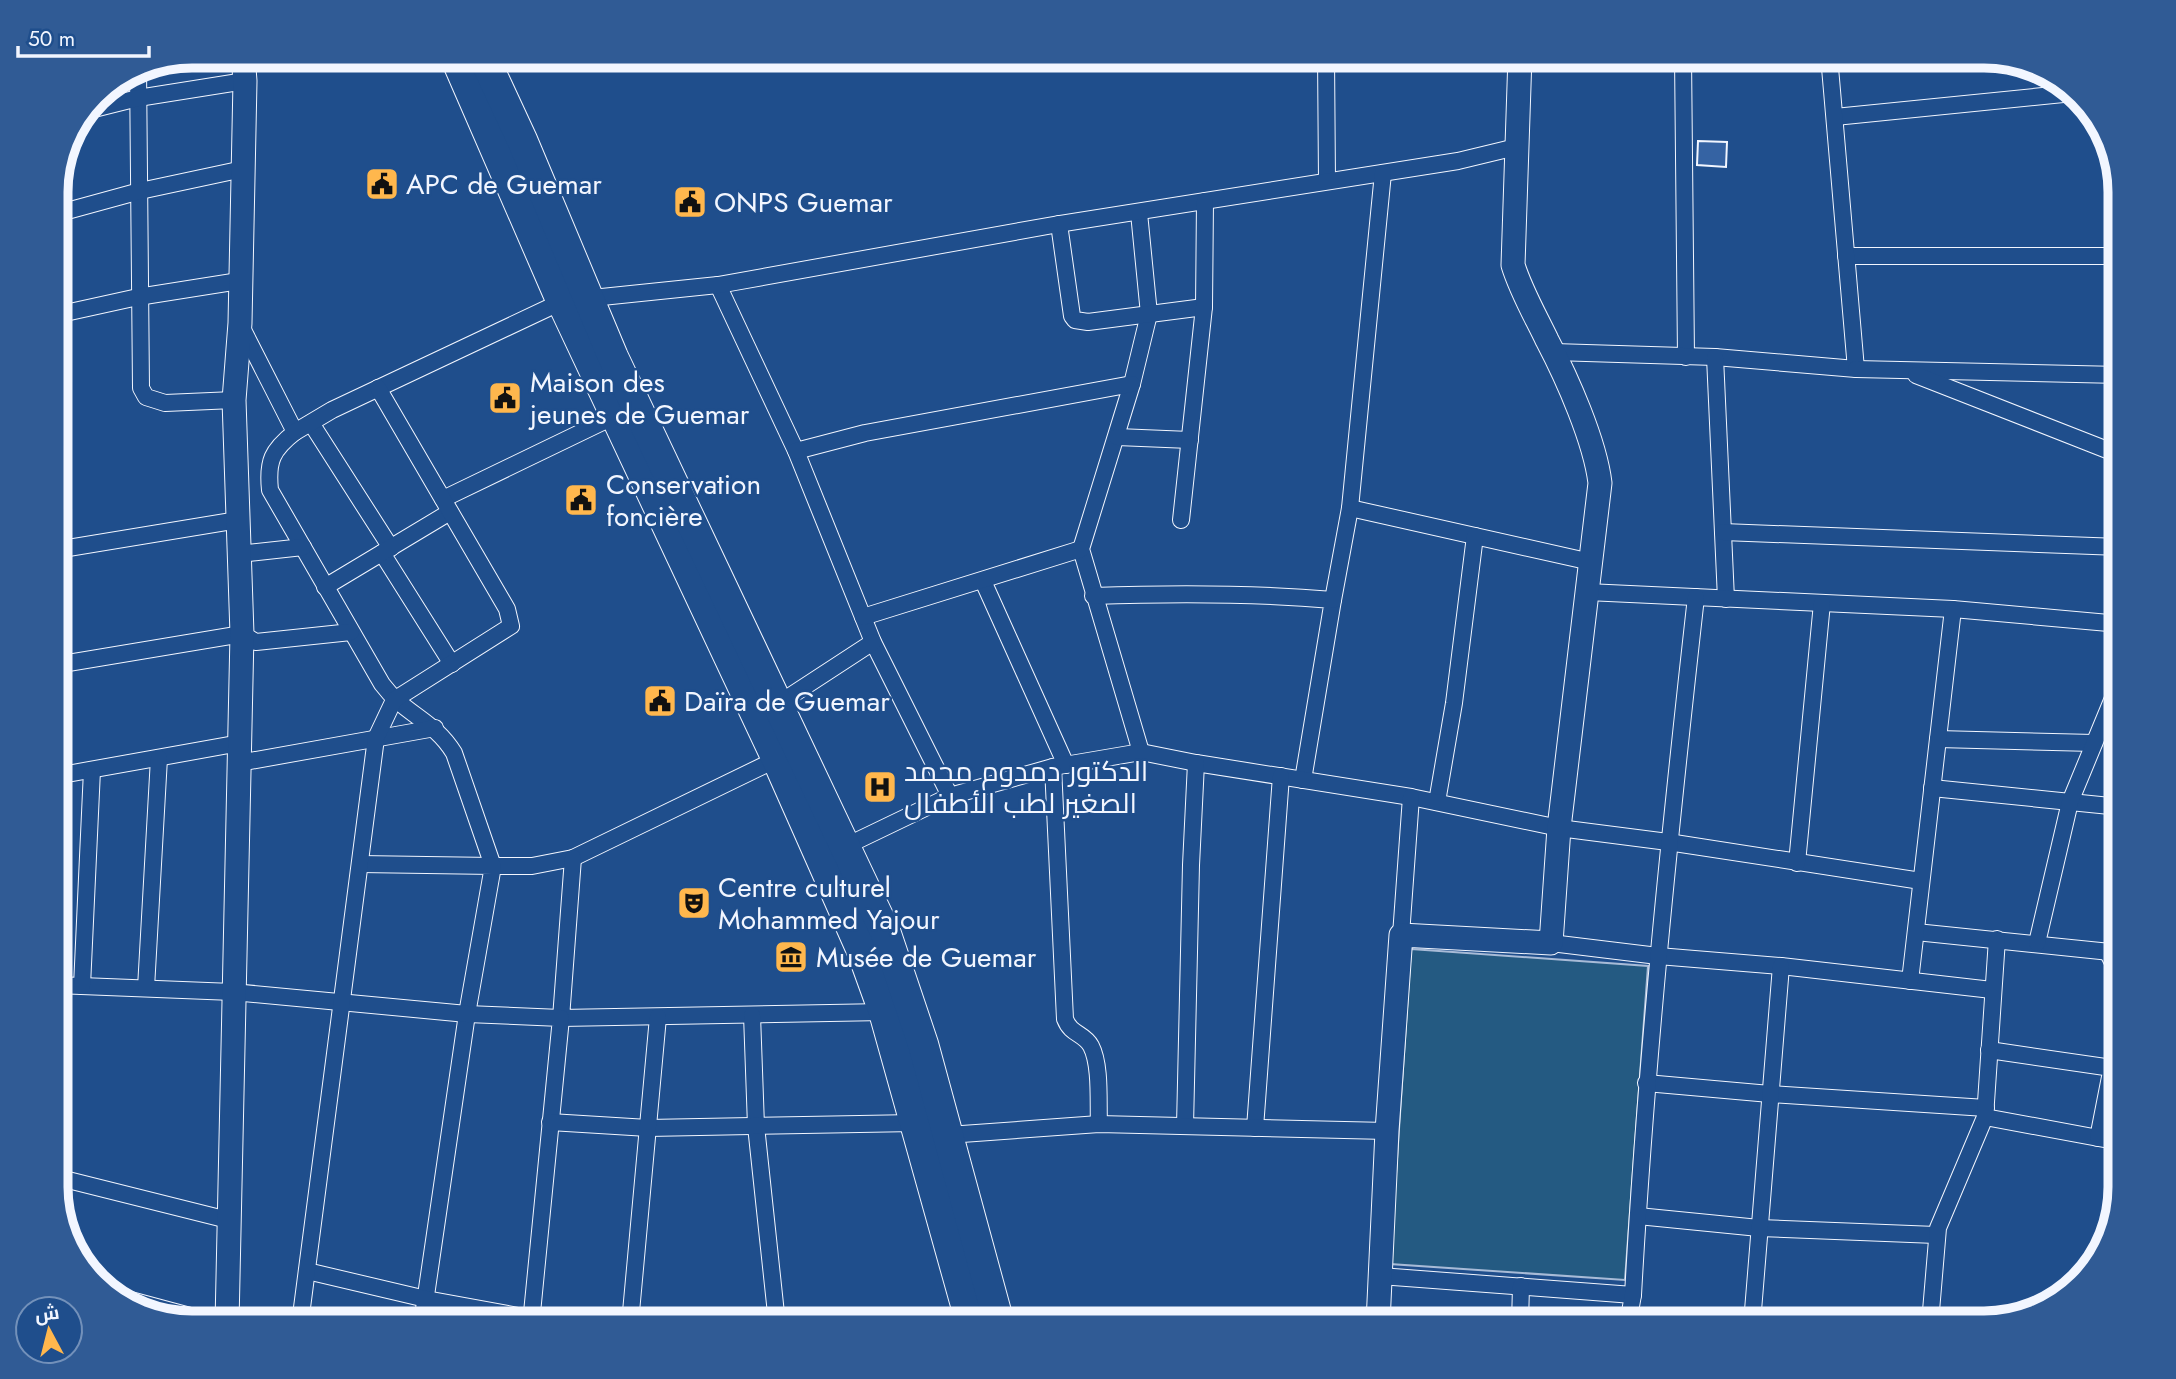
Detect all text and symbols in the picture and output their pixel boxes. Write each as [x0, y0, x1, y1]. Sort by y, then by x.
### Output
scale bar [18, 14, 149, 58]
text: 50 m [28, 24, 75, 54]
place label: APC de Guemar [406, 164, 602, 205]
public building icon: APC de Guemar [363, 165, 401, 203]
place label: ONPS Guemar [714, 182, 893, 223]
public building icon: ONPS Guemar [671, 183, 709, 221]
place label: Maison des jeunes de Guemar [528, 362, 750, 435]
public building icon: Maison des jeunes de Guemar [486, 379, 524, 417]
place label: Conservation foncière [606, 464, 761, 537]
public building icon: Conservation foncière [562, 481, 600, 519]
place label: Daïra de Guemar [684, 681, 890, 722]
public building icon: Daïra de Guemar [641, 682, 679, 720]
place label: الدكتور دمدوم محمد الصغير لطب الأطفال [904, 751, 1148, 824]
hospital icon: الدكتور دمدوم محمد الصغير لطب الأطفال [861, 768, 899, 806]
place label: Centre culturel Mohammed Yajour [718, 867, 940, 940]
theatre icon: Centre culturel Mohammed Yajour [675, 884, 713, 922]
place label: Musée de Guemar [816, 937, 1037, 978]
museum icon: Musée de Guemar [772, 938, 810, 976]
north arrow [14, 1295, 84, 1365]
text: ش [33, 1299, 61, 1329]

